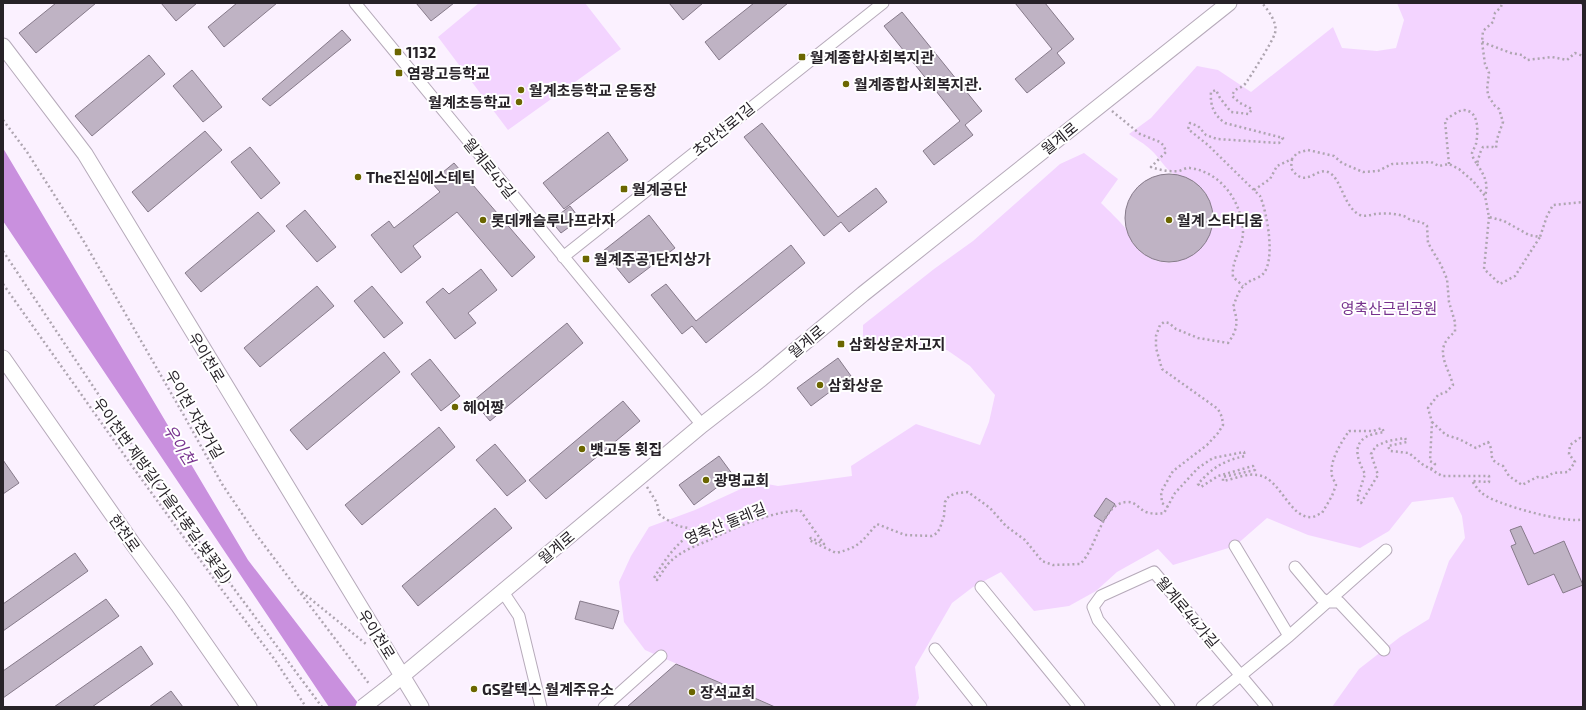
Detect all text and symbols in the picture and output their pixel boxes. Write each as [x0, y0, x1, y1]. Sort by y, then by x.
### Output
place label: 1132 [406, 43, 436, 61]
marker: 1132 [393, 47, 403, 57]
place label: 월계종합사회복지관 [810, 48, 934, 66]
marker: 월계종합사회복지관 [797, 52, 807, 62]
place label: 염광고등학교 [407, 64, 490, 82]
marker: 염광고등학교 [394, 68, 404, 78]
place label: 월계종합사회복지관. [854, 75, 982, 93]
marker: 월계종합사회복지관. [841, 79, 851, 89]
place label: 월계초등학교 운동장 [529, 81, 657, 99]
marker: 월계초등학교 운동장 [516, 85, 526, 95]
place label: 월계초등학교 [428, 93, 511, 111]
marker: 월계초등학교 [514, 97, 524, 107]
street label: 초안산로1길 [688, 98, 758, 160]
street label: 월계로 [1037, 118, 1081, 158]
street label: 월계로45길 [460, 134, 520, 202]
place label: The진심에스테틱 [366, 168, 475, 186]
marker: The진심에스테틱 [353, 172, 363, 182]
place label: 월계공단 [632, 180, 687, 198]
marker: 월계공단 [619, 184, 629, 194]
place label: 롯데캐슬루나프라자 [491, 211, 615, 229]
place label: 월계 스타디움 [1177, 211, 1263, 229]
marker: 롯데캐슬루나프라자 [478, 215, 488, 225]
marker: 월계 스타디움 [1164, 215, 1174, 225]
place label: 월계주공1단지상가 [594, 250, 711, 268]
marker: 월계주공1단지상가 [581, 254, 591, 264]
park label: 영축산근린공원 [1341, 299, 1437, 317]
street label: 월계로 [784, 321, 828, 361]
street label: 우이천로 [185, 329, 229, 385]
place label: 삼화상운차고지 [849, 335, 946, 353]
marker: 삼화상운차고지 [836, 339, 846, 349]
street label: 우이천 자전거길 [162, 366, 228, 462]
place label: 삼화상운 [828, 376, 883, 394]
marker: 삼화상운 [815, 380, 825, 390]
street label: 우이천변 제방길(가을단풍길,벚꽃길) [90, 394, 236, 586]
place label: 헤어짱 [463, 398, 505, 416]
marker: 헤어짱 [450, 402, 460, 412]
water label: 우이천 [160, 420, 200, 468]
place label: 뱃고동 횟집 [590, 440, 662, 458]
marker: 뱃고동 횟집 [577, 444, 587, 454]
place label: 광명교회 [714, 471, 769, 489]
marker: 광명교회 [701, 475, 711, 485]
street label: 영축산 둘레길 [682, 499, 768, 547]
street label: 한천로 [106, 511, 144, 555]
street label: 월계로 [534, 527, 578, 567]
street label: 월계로44가길 [1153, 573, 1223, 651]
street label: 우이천로 [355, 606, 399, 662]
place label: GS칼텍스 월계주유소 [482, 680, 614, 698]
place label: 장석교회 [700, 683, 755, 701]
marker: GS칼텍스 월계주유소 [469, 684, 479, 694]
marker: 장석교회 [687, 687, 697, 697]

